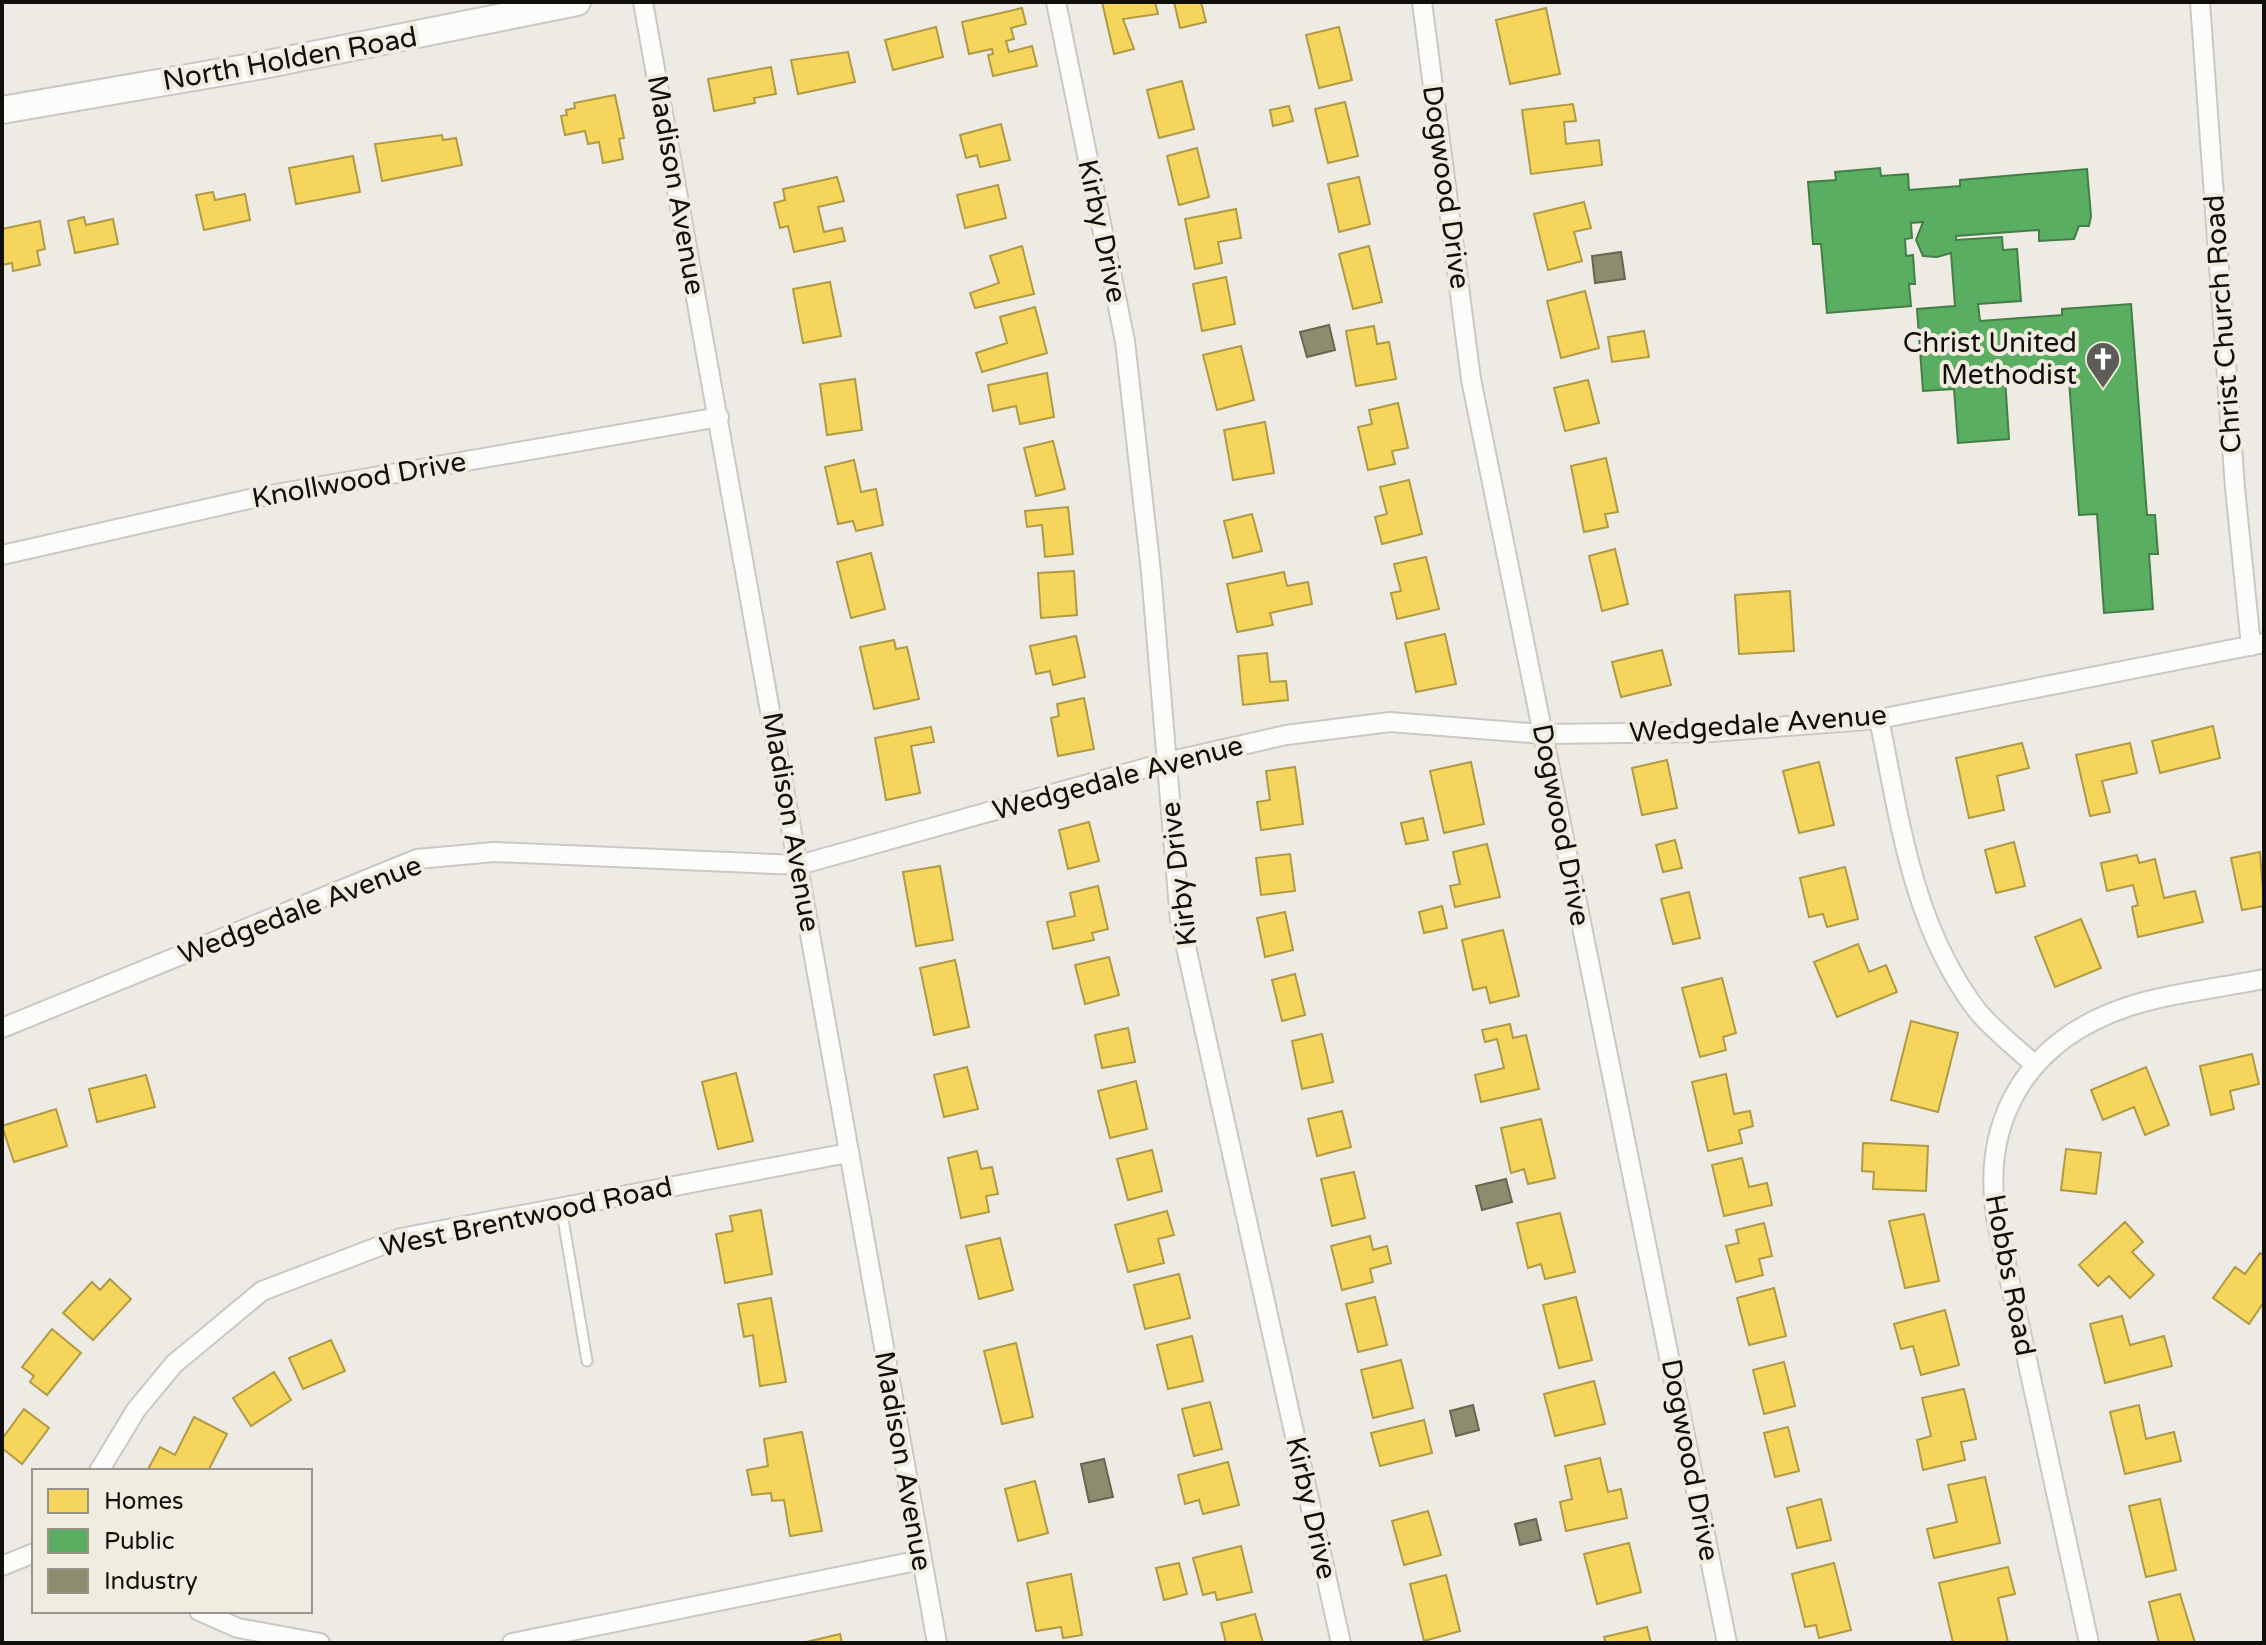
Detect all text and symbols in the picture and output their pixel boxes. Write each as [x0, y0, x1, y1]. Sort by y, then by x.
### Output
street label: North Holden Road [160, 20, 420, 98]
street label: Madison Avenue [640, 73, 712, 297]
street label: Dogwood Drive [1415, 83, 1477, 291]
street label: Kirby Drive [1070, 156, 1134, 306]
street label: Christ Church Road [2197, 194, 2249, 454]
place label: Christ United Methodist [1903, 326, 2077, 392]
church icon: Christ United Methodist [2084, 340, 2122, 390]
street label: Knollwood Drive [249, 444, 469, 516]
street label: Wedgedale Avenue [1628, 698, 1888, 750]
street label: Madison Avenue [755, 710, 827, 934]
street label: Dogwood Drive [1525, 721, 1597, 929]
street label: Wedgedale Avenue [989, 728, 1247, 828]
street label: Kirby Drive [1153, 800, 1205, 948]
street label: Wedgedale Avenue [174, 848, 426, 972]
street label: West Brentwood Road [377, 1169, 675, 1265]
street label: Hobbs Road [1978, 1191, 2042, 1359]
street label: Madison Avenue [867, 1349, 939, 1573]
street label: Dogwood Drive [1654, 1356, 1726, 1564]
street label: Kirby Drive [1278, 1433, 1344, 1583]
legend [32, 1469, 312, 1613]
text: Homes [104, 1487, 184, 1516]
text: Public [104, 1527, 174, 1556]
text: Industry [104, 1567, 198, 1596]

